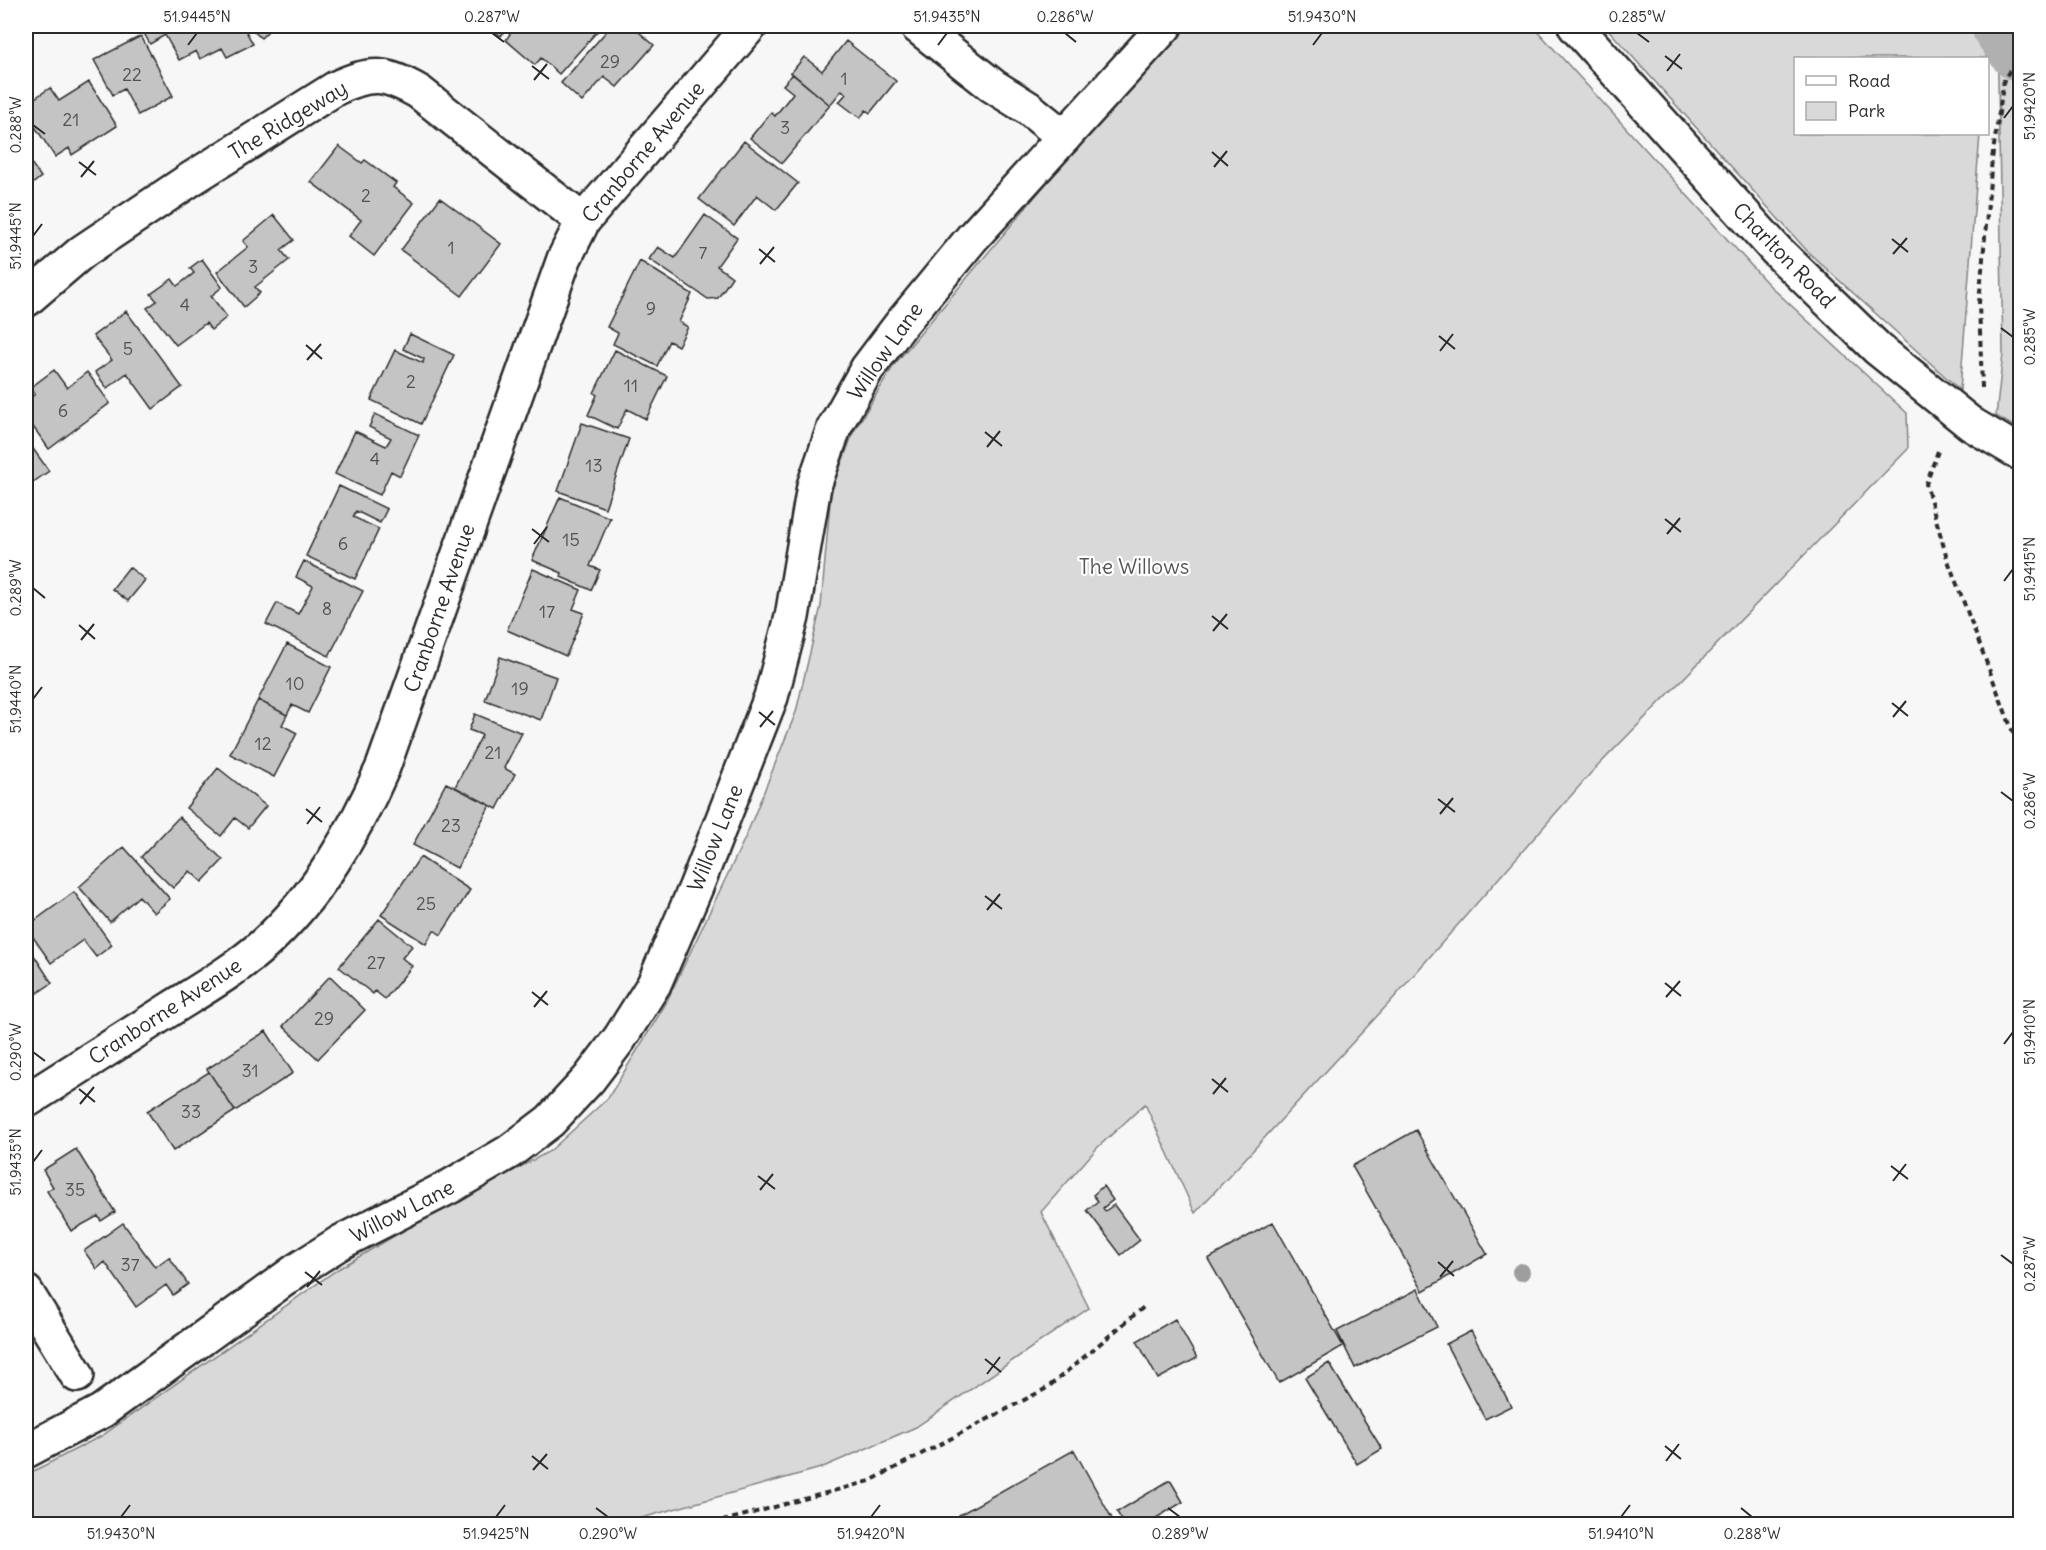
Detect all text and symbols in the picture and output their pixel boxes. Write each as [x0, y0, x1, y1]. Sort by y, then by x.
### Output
text: 51.9445°N [163, 7, 231, 26]
text: 0.287°W [464, 7, 520, 26]
text: 51.9435°N [913, 7, 981, 26]
text: 0.286°W [1036, 7, 1094, 26]
text: 51.9430°N [1288, 7, 1356, 26]
text: 0.285°W [1608, 7, 1666, 26]
house number: 29 [600, 50, 620, 73]
legend [1794, 57, 1989, 135]
house number: 22 [122, 63, 142, 86]
house number: 1 [840, 67, 848, 90]
text: Road [1848, 69, 1891, 92]
text: 51.9420°N [2020, 72, 2039, 140]
street label: The Ridgeway [224, 74, 352, 166]
street label: Cranborne Avenue [576, 76, 710, 228]
text: 0.288°W [6, 96, 25, 154]
text: Park [1848, 99, 1885, 122]
house number: 21 [62, 108, 80, 131]
house number: 3 [780, 116, 790, 139]
house number: 2 [361, 184, 371, 207]
street label: Charlton Road [1727, 197, 1841, 313]
text: 51.9445°N [6, 202, 25, 270]
house number: 1 [447, 236, 455, 259]
house number: 7 [699, 241, 708, 264]
house number: 3 [248, 255, 258, 278]
house number: 4 [180, 293, 190, 316]
house number: 9 [646, 297, 656, 320]
street label: Willow Lane [841, 297, 929, 405]
text: 0.285°W [2020, 308, 2039, 366]
house number: 5 [123, 337, 133, 360]
house number: 2 [406, 370, 416, 393]
house number: 11 [624, 374, 638, 397]
house number: 6 [58, 399, 68, 422]
house number: 4 [370, 447, 380, 470]
house number: 13 [585, 454, 603, 477]
street label: Cranborne Avenue [397, 520, 481, 696]
house number: 15 [562, 528, 580, 551]
house number: 6 [338, 532, 348, 555]
text: 51.9415°N [2020, 537, 2039, 601]
park label: The Willows [1079, 553, 1189, 580]
text: 0.289°W [6, 559, 25, 617]
house number: 8 [322, 597, 332, 620]
house number: 17 [539, 600, 555, 623]
text: 51.9440°N [6, 665, 25, 733]
house number: 10 [286, 672, 305, 695]
house number: 19 [511, 677, 529, 700]
house number: 12 [254, 732, 272, 755]
house number: 21 [484, 741, 502, 764]
text: 0.286°W [2020, 772, 2039, 830]
street label: Willow Lane [681, 780, 749, 896]
house number: 23 [441, 814, 461, 837]
house number: 25 [416, 892, 436, 915]
street label: Cranborne Avenue [83, 951, 247, 1071]
house number: 27 [367, 951, 386, 974]
text: 51.9410°N [2020, 999, 2039, 1065]
house number: 29 [314, 1007, 334, 1030]
text: 0.290°W [6, 1022, 25, 1081]
house number: 31 [241, 1059, 259, 1082]
house number: 33 [181, 1100, 201, 1123]
text: 51.9435°N [6, 1128, 25, 1196]
street label: Willow Lane [345, 1173, 459, 1249]
house number: 35 [65, 1178, 85, 1201]
text: 0.287°W [2020, 1236, 2039, 1292]
house number: 37 [120, 1253, 140, 1276]
text: 51.9430°N [87, 1524, 155, 1543]
text: 51.9425°N [462, 1524, 530, 1543]
text: 0.290°W [579, 1524, 638, 1543]
text: 51.9420°N [837, 1524, 905, 1543]
text: 0.289°W [1151, 1524, 1209, 1543]
text: 51.9410°N [1588, 1524, 1654, 1543]
text: 0.288°W [1723, 1524, 1781, 1543]

